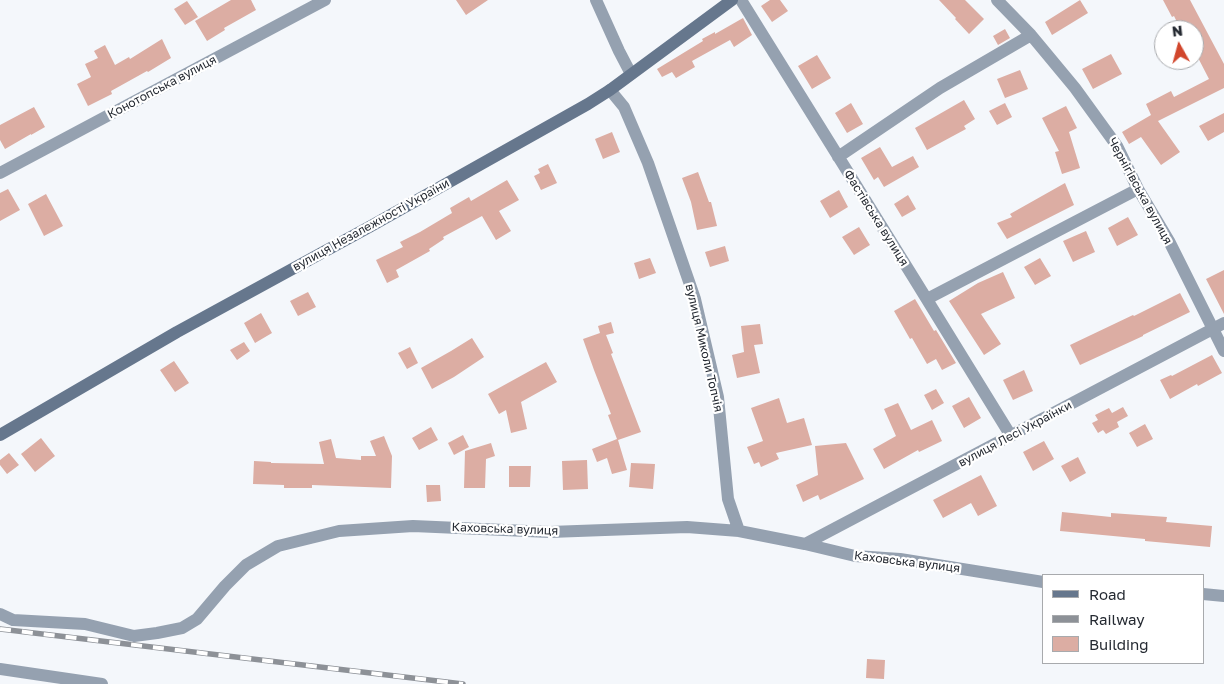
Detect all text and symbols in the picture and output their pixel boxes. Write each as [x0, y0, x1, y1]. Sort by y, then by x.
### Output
north arrow [1154, 20, 1204, 70]
text: N [1171, 22, 1184, 40]
street label: Конотопська вулиця [105, 52, 219, 122]
street label: Чернігівська вулиця [1105, 135, 1175, 247]
street label: Фастівська вулиця [841, 167, 911, 269]
street label: вулиця Незалежності України [290, 176, 452, 274]
street label: вулиця Миколи Топчія [682, 283, 726, 413]
street label: вулиця Лесі Українки [956, 398, 1074, 470]
street label: Каховська вулиця [452, 520, 558, 538]
street label: Каховська вулиця [853, 548, 961, 576]
legend [1042, 574, 1204, 664]
text: Road [1089, 585, 1126, 603]
text: Railway [1089, 610, 1145, 628]
text: Building [1089, 635, 1149, 653]

